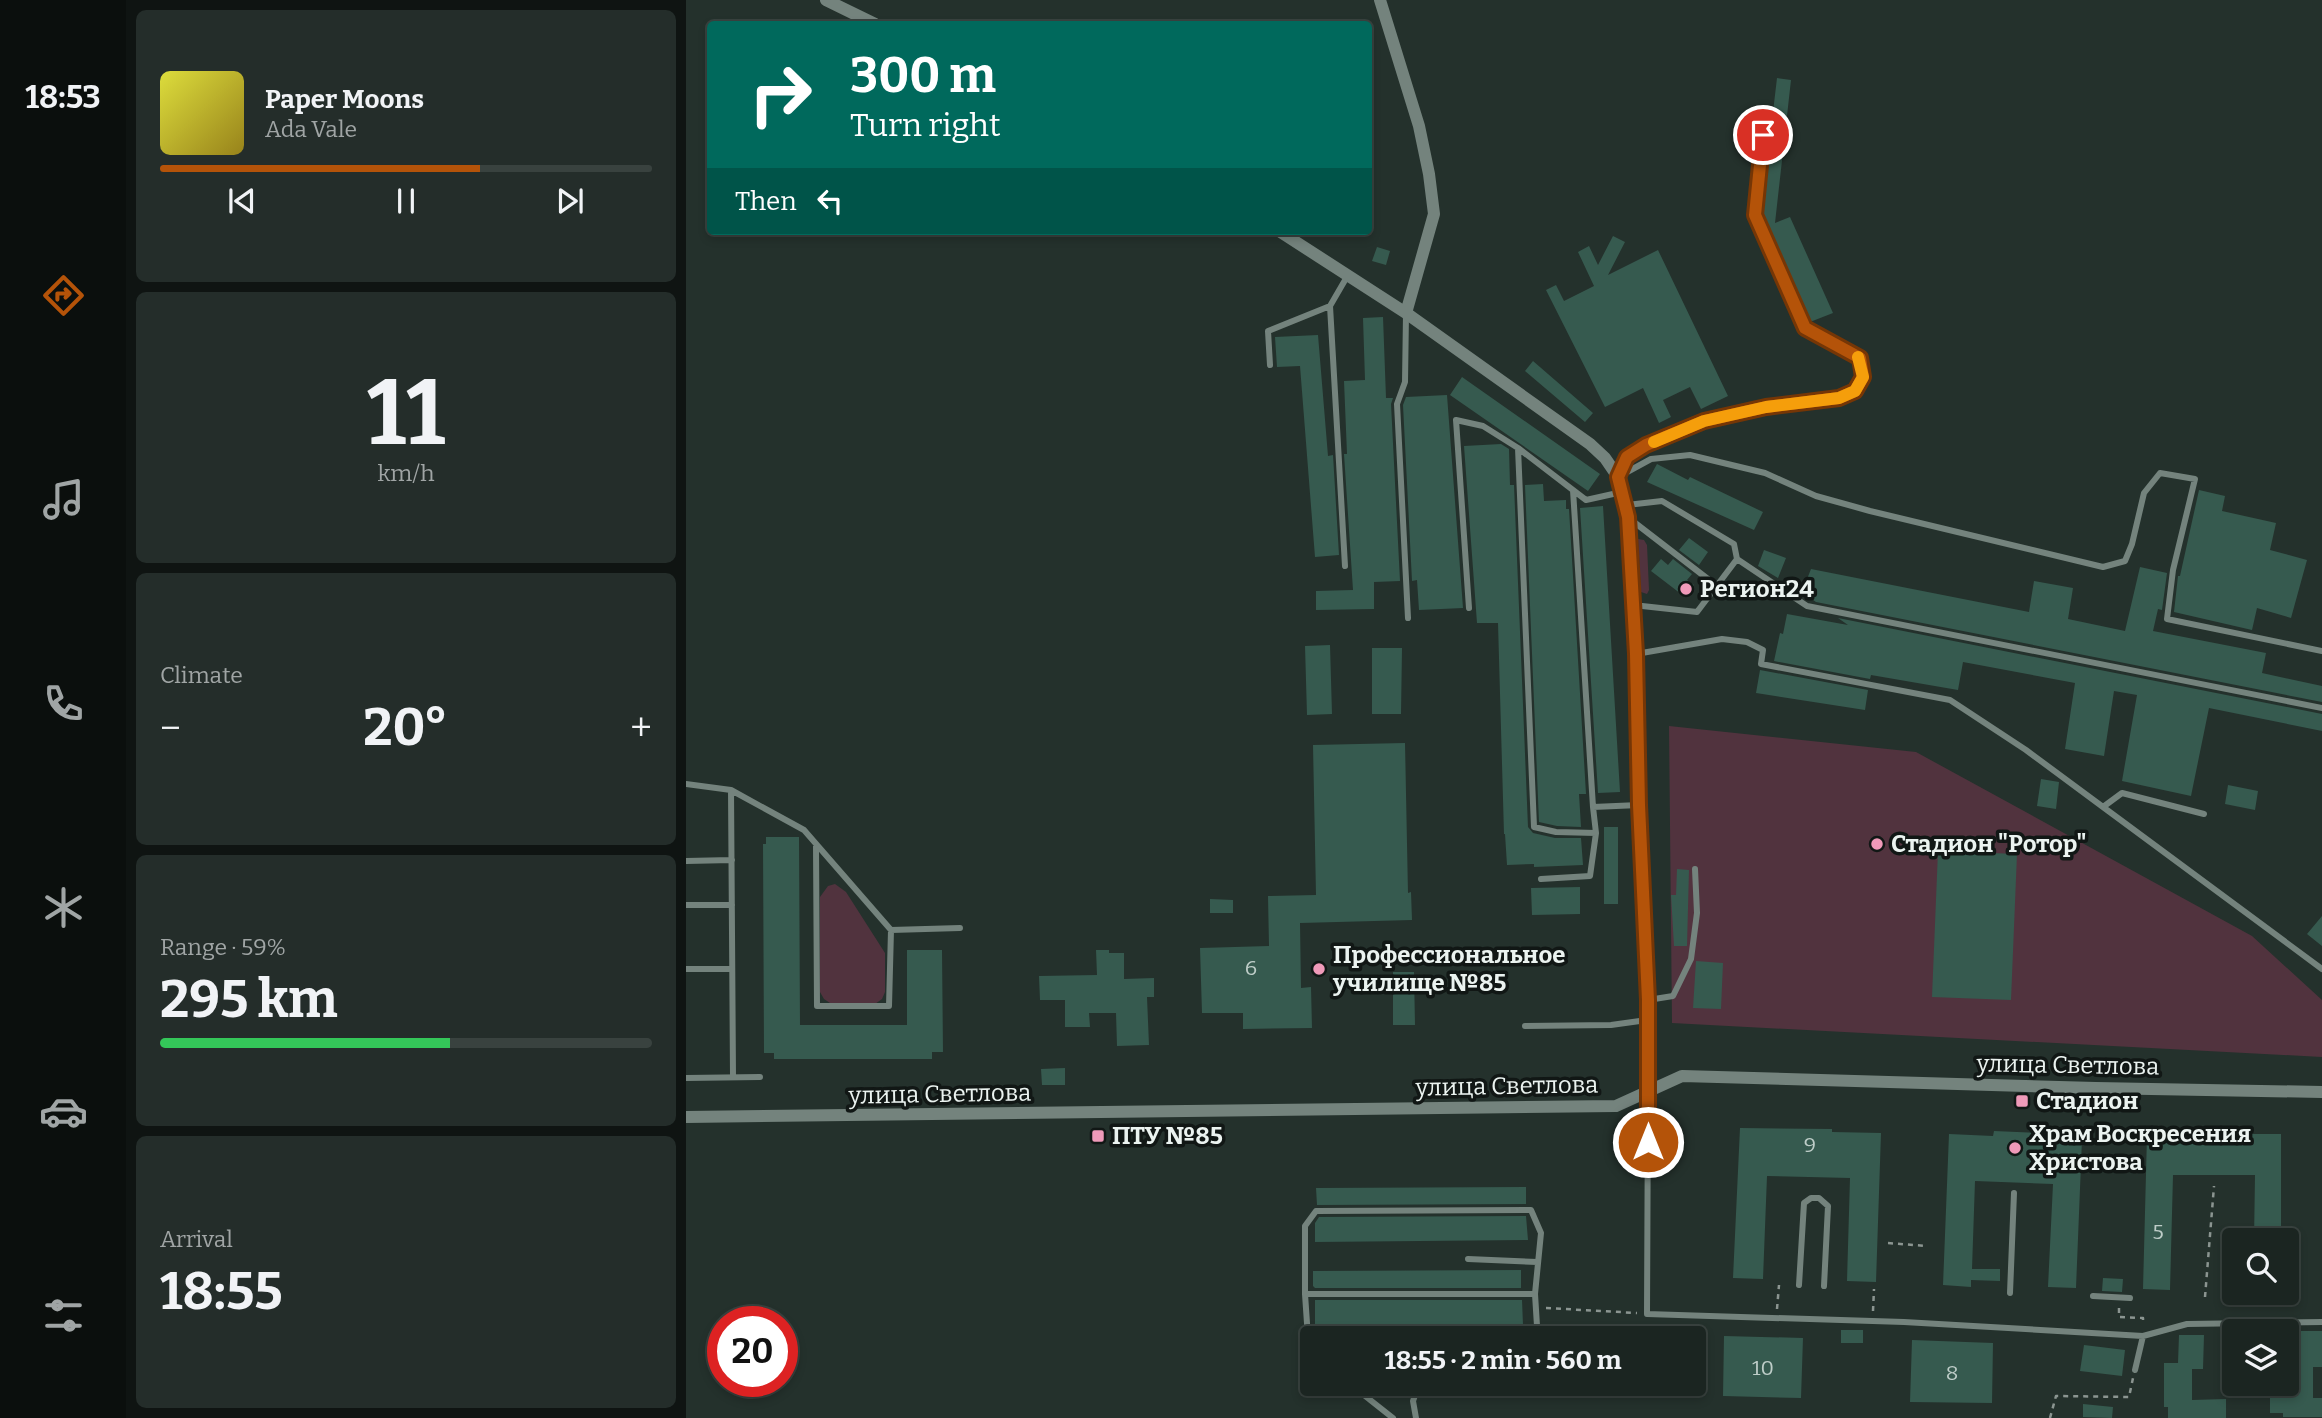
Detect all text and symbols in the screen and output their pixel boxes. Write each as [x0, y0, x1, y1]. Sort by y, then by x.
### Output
text: 300 m [850, 46, 996, 105]
icon: right [735, 49, 826, 140]
text: 18:53 [25, 78, 101, 116]
text: Paper Moons [265, 84, 424, 115]
pin [1733, 105, 1793, 165]
text: Turn right [850, 106, 1001, 144]
text: Ada Vale [265, 115, 357, 143]
icon: arrive [1744, 116, 1782, 154]
icon: previous [223, 182, 261, 220]
icon: pause [387, 182, 425, 220]
icon: next [551, 182, 589, 220]
icon: left [811, 182, 849, 220]
text: Then [735, 186, 797, 217]
icon: directions [39, 271, 88, 320]
text: 11 [367, 359, 445, 468]
text: km/h [378, 459, 434, 487]
icon: music [39, 475, 88, 524]
place label: Регион24 [1700, 575, 1814, 603]
marker: Регион24 [1678, 581, 1694, 597]
text: Climate [160, 661, 243, 689]
icon: phone [39, 679, 88, 728]
text: 20° [363, 696, 448, 759]
text: − [160, 705, 181, 751]
text: + [630, 705, 652, 751]
place label: Стадион "Ротор" [1891, 830, 2087, 858]
marker: Стадион "Ротор" [1869, 836, 1885, 852]
icon: climate [39, 883, 88, 932]
text: Range · 59% [160, 933, 286, 961]
place label: Профессиональное училище №85 [1332, 941, 1566, 997]
house number: 6 [1245, 955, 1257, 981]
marker: Профессиональное училище №85 [1311, 961, 1327, 977]
text: 295 km [160, 968, 338, 1031]
street label: улица Светлова [1975, 1049, 2160, 1081]
street label: улица Светлова [1414, 1070, 1599, 1102]
street label: улица Светлова [847, 1078, 1032, 1110]
icon: car [39, 1087, 88, 1136]
place label: Стадион [2036, 1087, 2138, 1115]
marker: Стадион [2014, 1093, 2030, 1109]
position arrow [1611, 1105, 1685, 1179]
place label: Храм Воскресения Христова [2029, 1120, 2251, 1176]
place label: ПТУ №85 [1112, 1122, 1223, 1150]
marker: ПТУ №85 [1090, 1128, 1106, 1144]
house number: 9 [1804, 1132, 1816, 1158]
marker: Храм Воскресения Христова [2007, 1140, 2023, 1156]
house number: 5 [2152, 1219, 2164, 1245]
text: Arrival [160, 1225, 233, 1253]
map controls [2222, 1228, 2299, 1396]
button: search [2222, 1228, 2299, 1305]
text: 18:55 [160, 1260, 283, 1323]
icon: filters [39, 1291, 88, 1340]
speed limit sign: 20 [707, 1306, 798, 1397]
button: layers [2222, 1319, 2299, 1396]
text: 18:55 · 2 min · 560 m [1385, 1345, 1621, 1376]
house number: 10 [1752, 1355, 1774, 1381]
house number: 8 [1946, 1360, 1958, 1386]

